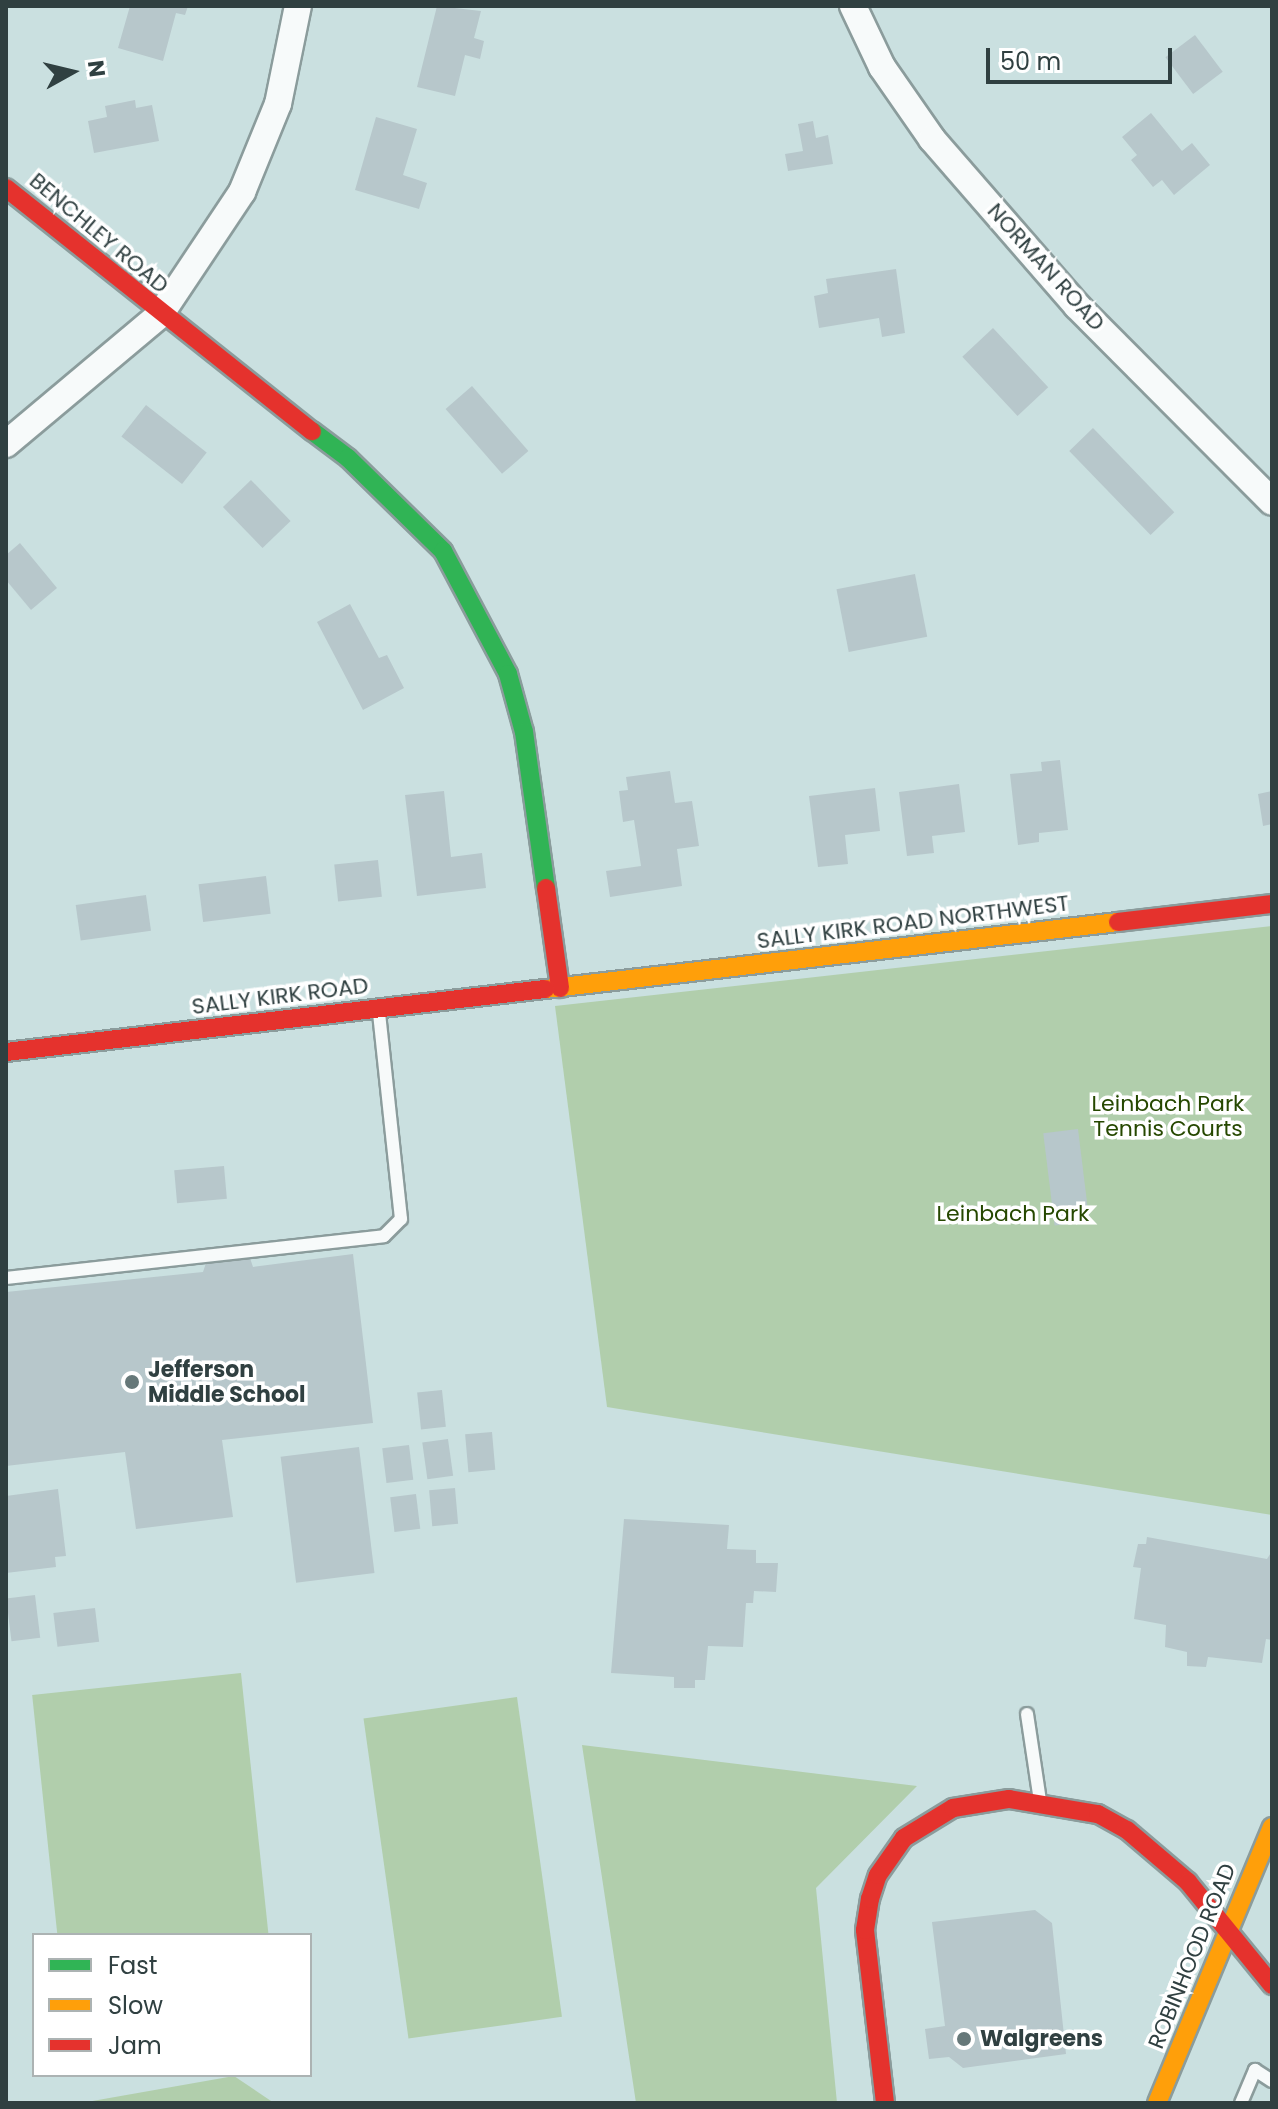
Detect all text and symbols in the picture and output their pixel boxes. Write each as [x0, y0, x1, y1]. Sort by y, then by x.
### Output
north arrow [32, 32, 112, 112]
scale bar [990, 32, 1176, 82]
text: 50 m [1000, 45, 1061, 78]
text: N [80, 58, 113, 79]
street label: BENCHLEY ROAD [24, 167, 174, 299]
street label: NORMAN ROAD [982, 198, 1110, 336]
street label: SALLY KIRK ROAD NORTHWEST [755, 890, 1071, 954]
street label: SALLY KIRK ROAD [190, 972, 370, 1020]
park label: Leinbach Park Tennis Courts [1092, 1090, 1244, 1142]
park label: Leinbach Park [937, 1201, 1089, 1227]
place label: Jefferson Middle School [148, 1356, 305, 1408]
marker: Jefferson Middle School [123, 1373, 141, 1391]
street label: ROBINHOOD ROAD [1143, 1860, 1241, 2052]
legend [32, 1933, 312, 2077]
text: Fast [108, 1949, 158, 1982]
text: Slow [108, 1989, 163, 2022]
place label: Walgreens [980, 2026, 1103, 2052]
text: Jam [108, 2029, 162, 2062]
marker: Walgreens [955, 2030, 973, 2048]

